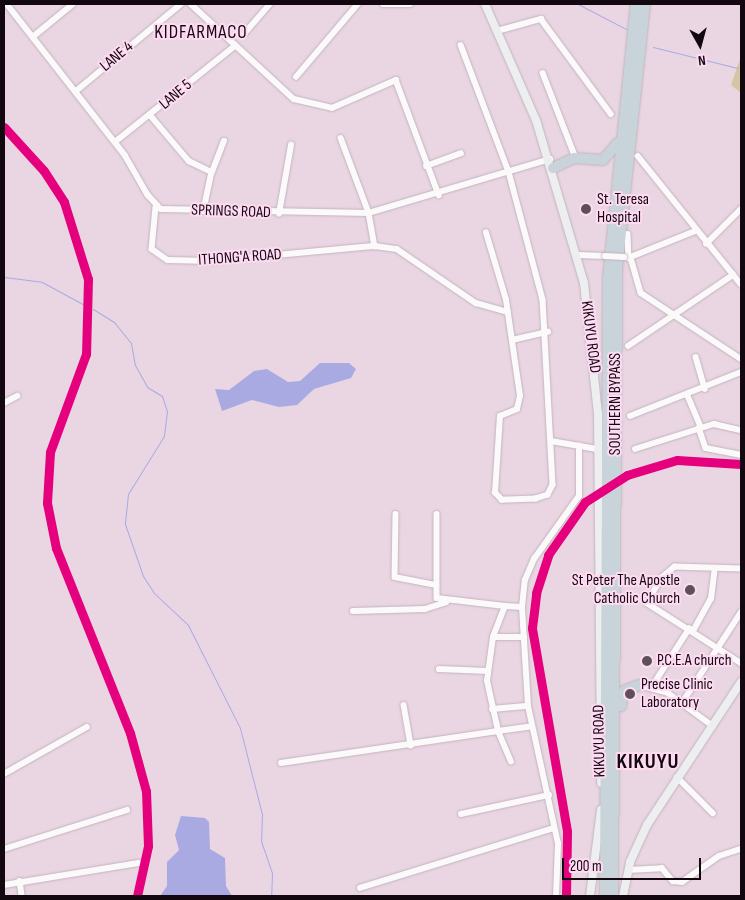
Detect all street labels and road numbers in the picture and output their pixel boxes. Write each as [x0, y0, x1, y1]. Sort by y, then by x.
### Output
street label: LANE 4 [97, 38, 137, 76]
street label: LANE 5 [156, 76, 196, 114]
street label: SPRINGS ROAD [191, 201, 271, 223]
street label: ITHONG'A ROAD [198, 246, 282, 270]
street label: KIKUYU ROAD [576, 300, 604, 374]
street label: SOUTHERN BYPASS [606, 353, 626, 455]
street label: KIKUYU ROAD [590, 705, 610, 777]

